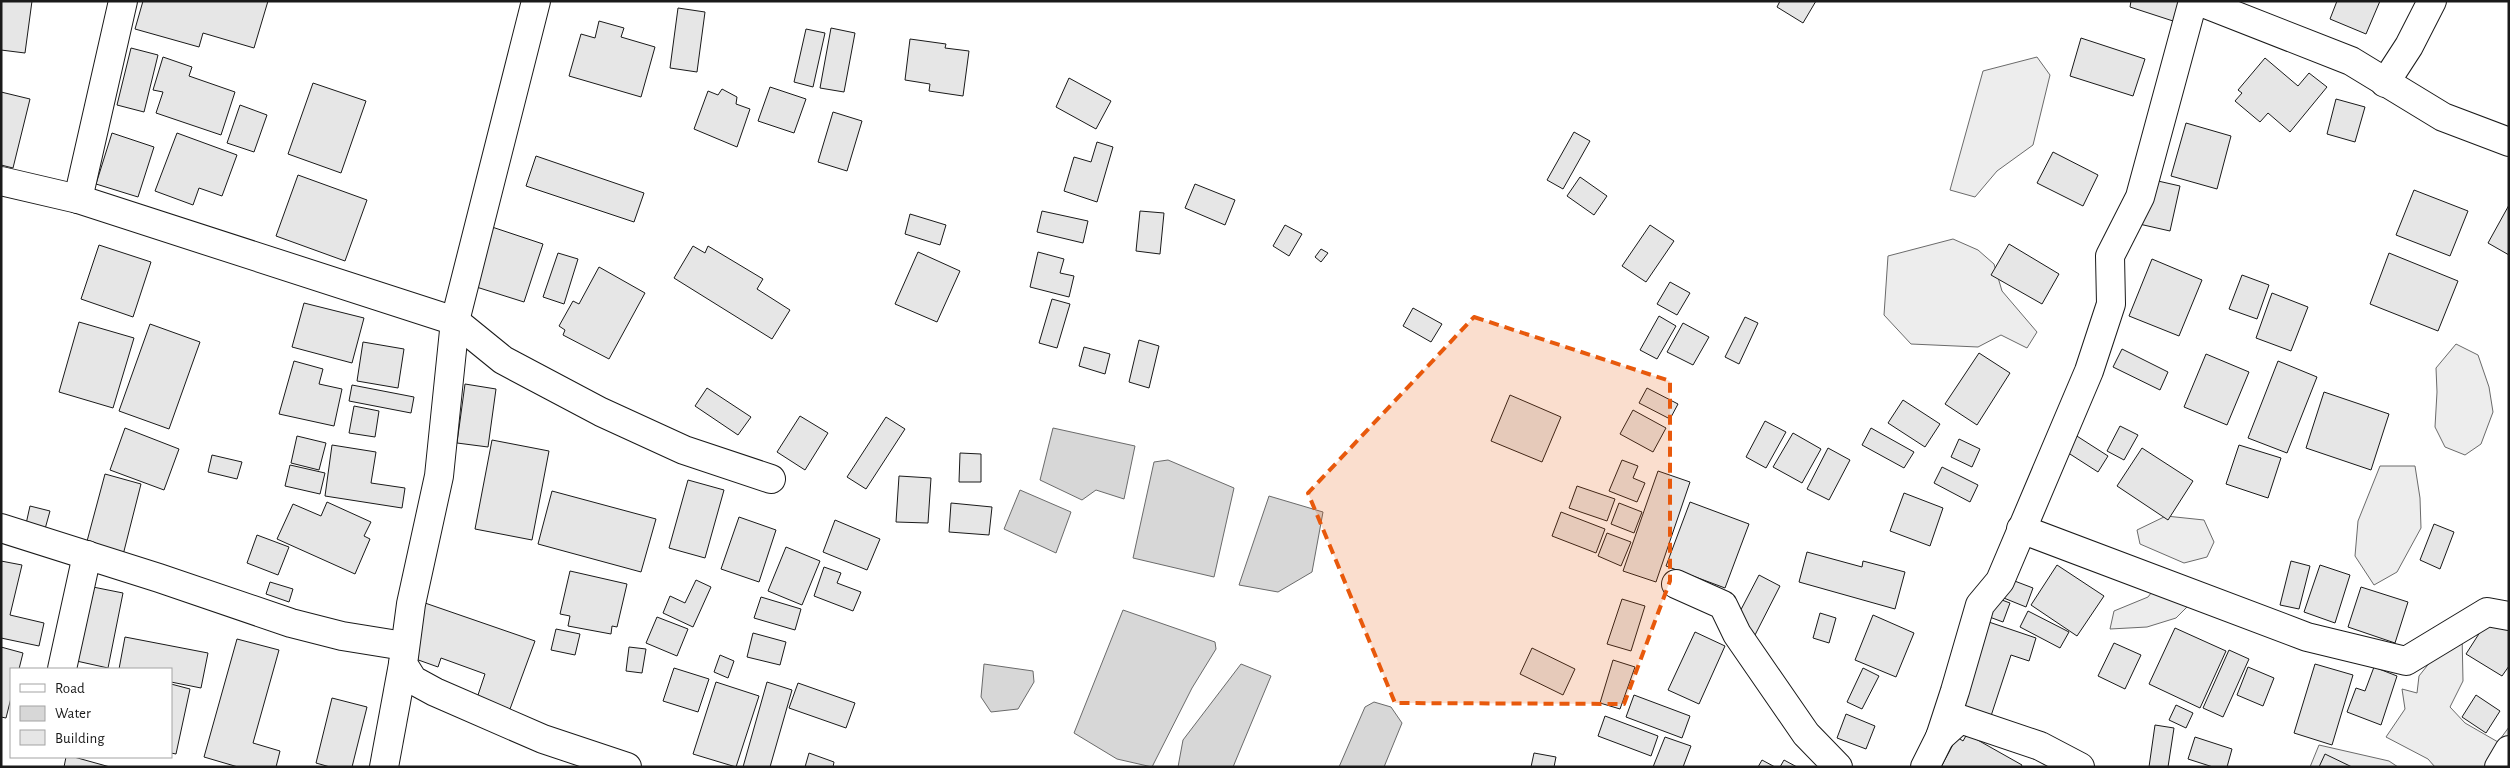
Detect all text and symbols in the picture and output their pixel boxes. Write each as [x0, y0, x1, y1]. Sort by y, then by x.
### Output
legend [10, 668, 172, 758]
text: Road [55, 681, 85, 696]
text: Water [55, 706, 91, 721]
text: Building [55, 731, 105, 746]

